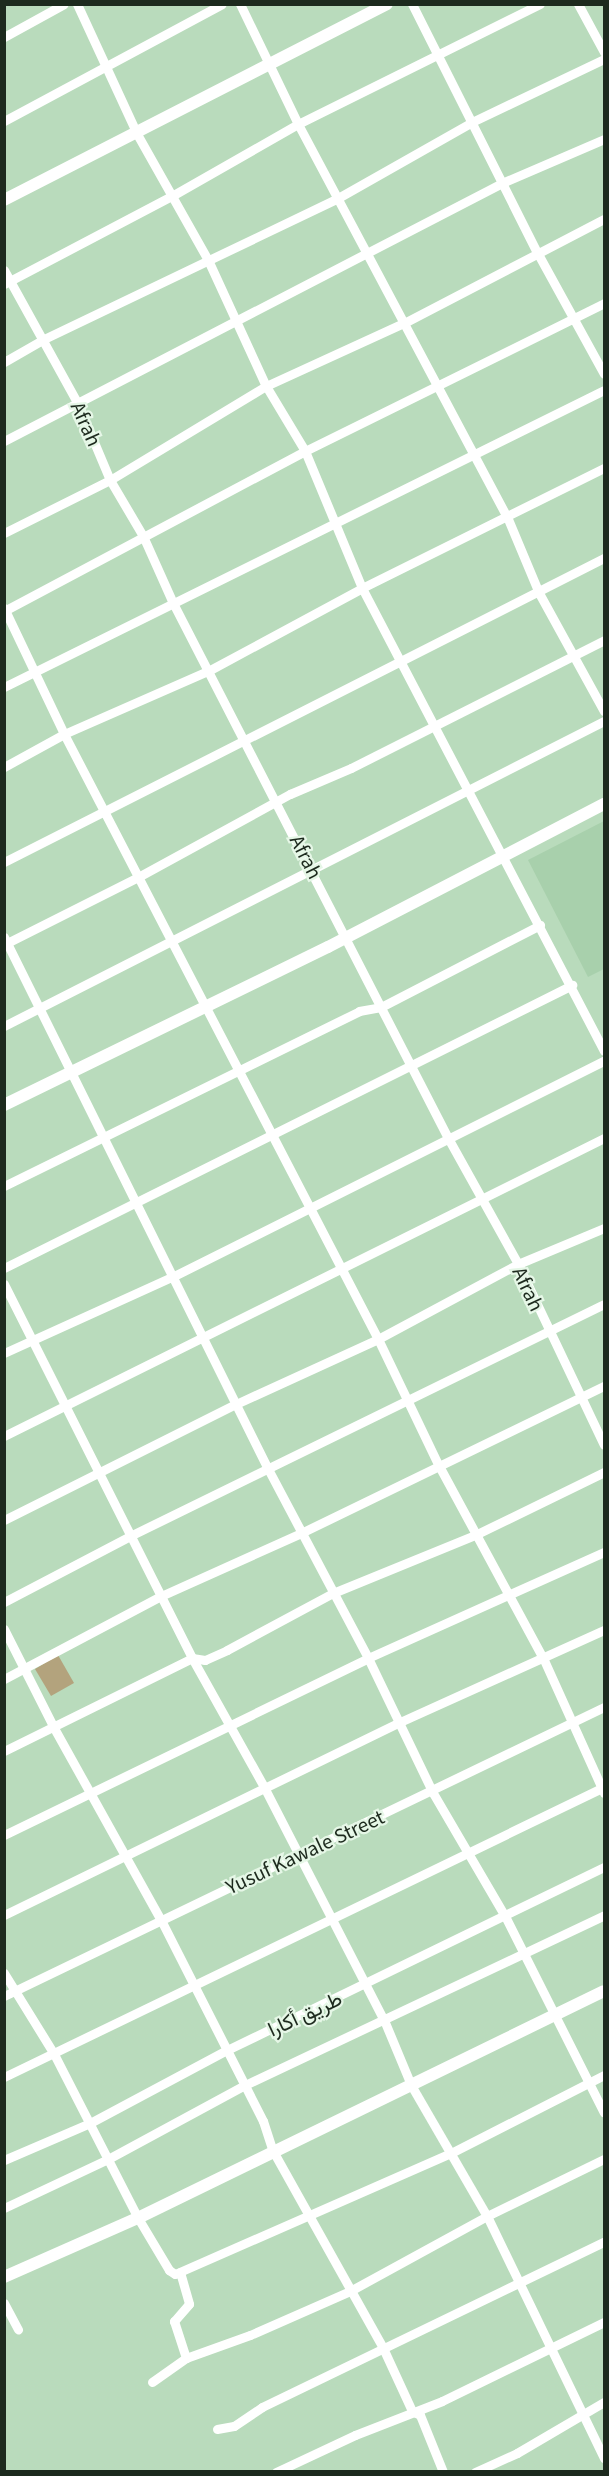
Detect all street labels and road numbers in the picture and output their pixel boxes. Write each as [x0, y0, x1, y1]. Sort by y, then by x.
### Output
street label: Afrah [65, 398, 107, 450]
street label: Afrah [284, 831, 328, 883]
street label: Afrah [507, 1263, 549, 1315]
street label: Yusuf Kawale Street [222, 1804, 388, 1900]
street label: طريق أكارا [264, 1986, 346, 2042]

